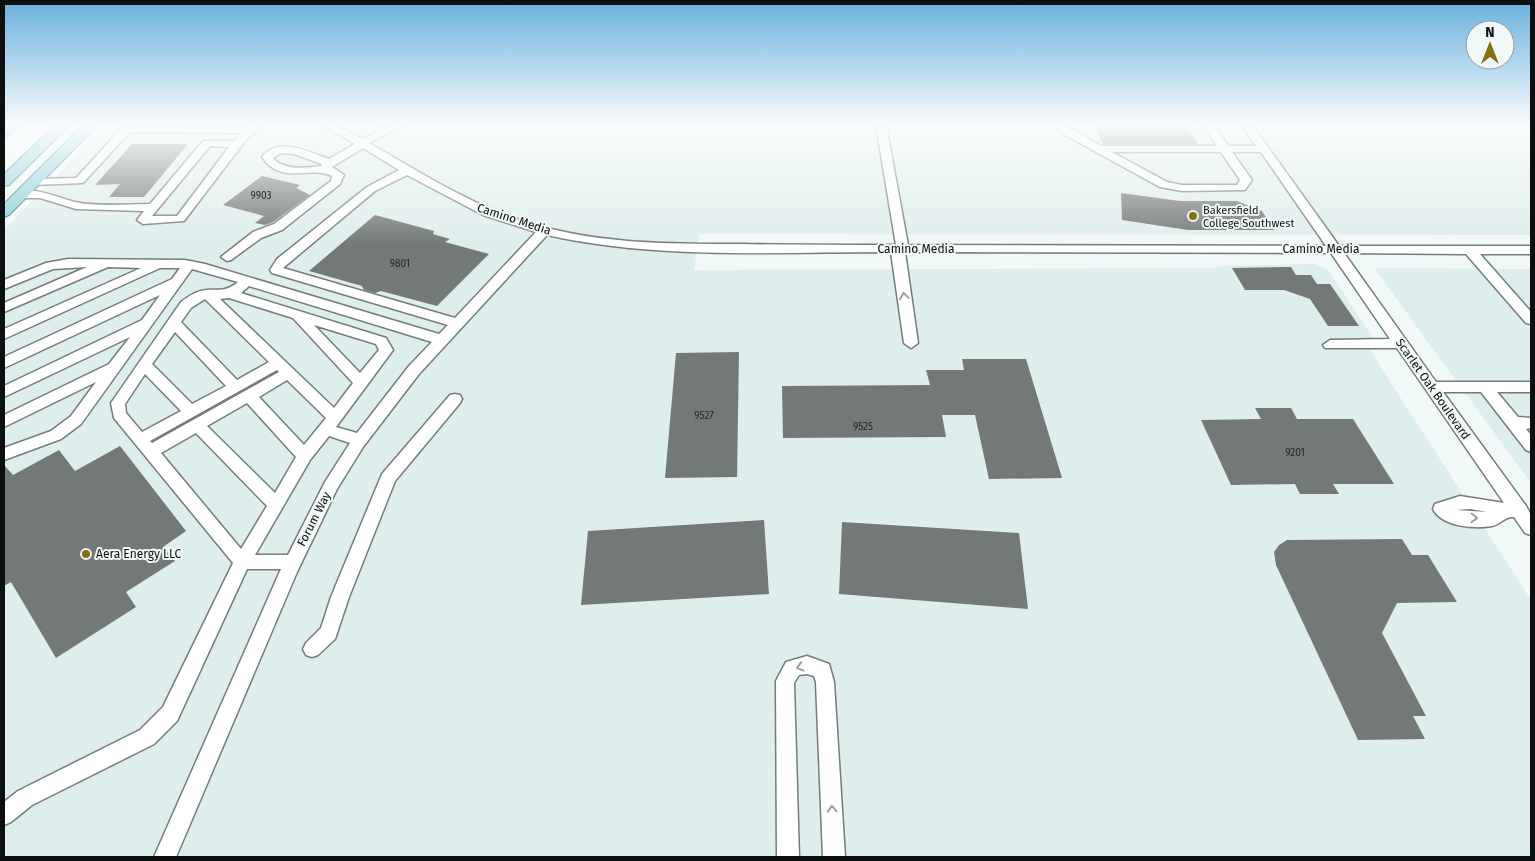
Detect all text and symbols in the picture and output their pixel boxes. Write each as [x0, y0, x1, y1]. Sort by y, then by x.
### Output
north arrow [1465, 20, 1515, 70]
text: N [1485, 24, 1495, 41]
house number: 9903 [251, 190, 271, 202]
street label: Camino Media [475, 200, 553, 238]
place label: Bakersfield College Southwest [1203, 204, 1294, 230]
marker: Bakersfield College Southwest [1187, 210, 1199, 222]
street label: Camino Media [878, 242, 954, 256]
street label: Camino Media [1283, 242, 1359, 256]
house number: 9801 [390, 258, 410, 270]
one-way arrow [899, 292, 910, 300]
street label: Scarlet Oak Boulevard [1393, 336, 1473, 442]
house number: 9527 [694, 410, 714, 422]
house number: 9525 [853, 421, 873, 433]
house number: 9201 [1285, 447, 1305, 459]
street label: Forum Way [294, 489, 334, 549]
one-way arrow [1470, 513, 1478, 524]
place label: Aera Energy LLC [96, 547, 181, 561]
marker: Aera Energy LLC [80, 548, 92, 560]
one-way arrow [796, 661, 804, 672]
one-way arrow [826, 804, 837, 812]

